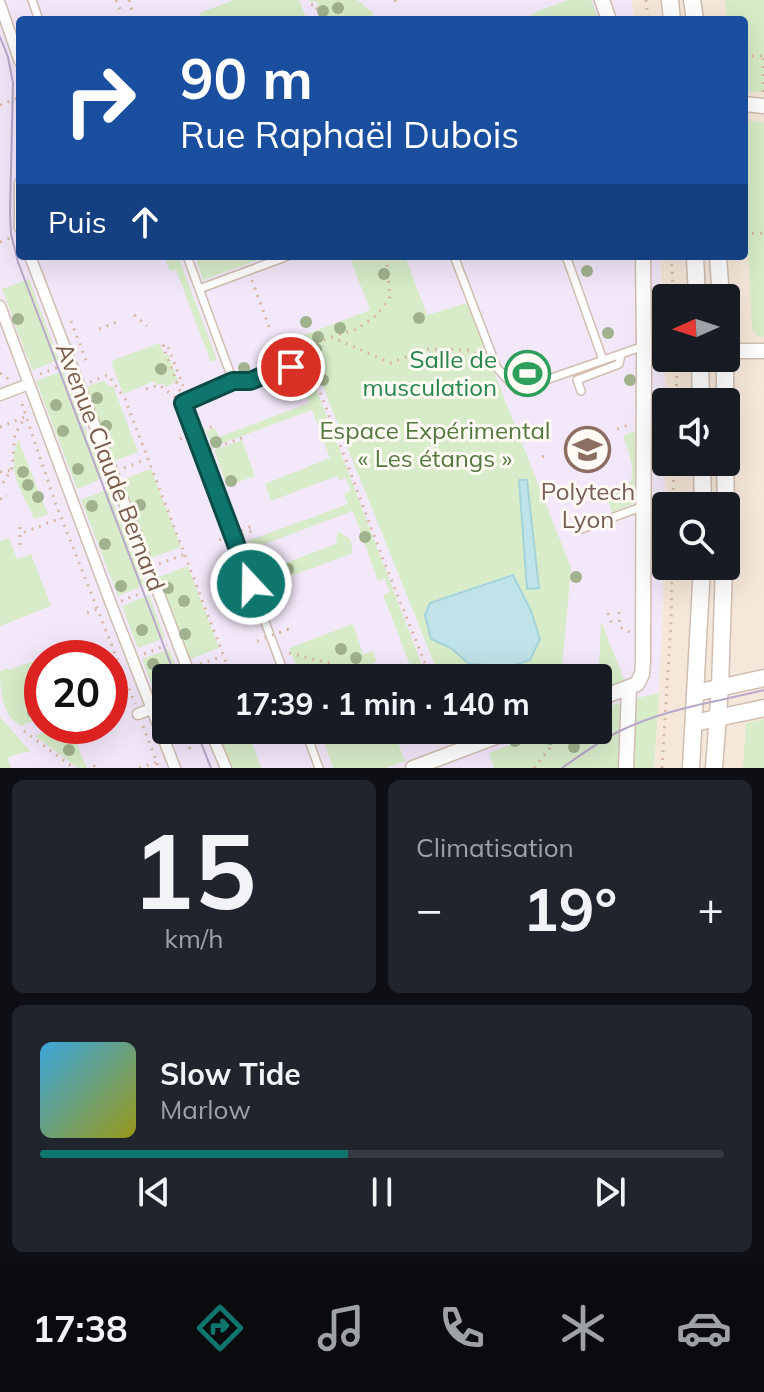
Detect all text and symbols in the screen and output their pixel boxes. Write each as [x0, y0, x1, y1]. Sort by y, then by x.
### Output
text: 90 m [180, 43, 313, 113]
icon: right [48, 48, 152, 152]
text: Rue Raphaël Dubois [180, 112, 519, 157]
icon: ahead [123, 200, 167, 244]
text: Puis [48, 203, 107, 241]
north arrow [652, 284, 740, 372]
map controls [652, 284, 740, 580]
pin [257, 333, 325, 401]
street label: Avenue Claude Bernard [50, 338, 172, 595]
place label: Salle de musculation [362, 344, 497, 402]
icon: arrive [269, 345, 313, 389]
sports icon: Salle de musculation [504, 350, 552, 398]
button: sound [652, 388, 740, 476]
park label: Espace Expérimental « Les étangs » [319, 415, 551, 473]
school or university icon: Polytech Lyon [564, 426, 612, 474]
place label: Polytech Lyon [541, 476, 635, 534]
button: search [652, 492, 740, 580]
position arrow [209, 542, 293, 626]
speed limit sign: 20 [24, 640, 128, 744]
text: 17:39 · 1 min · 140 m [234, 685, 530, 723]
text: 15 [132, 804, 256, 935]
text: Climatisation [416, 831, 574, 864]
text: 19° [523, 871, 617, 946]
text: − [416, 881, 442, 936]
text: + [698, 881, 724, 936]
text: km/h [165, 922, 223, 955]
text: Slow Tide [160, 1055, 301, 1093]
text: Marlow [160, 1093, 251, 1126]
icon: previous [132, 1170, 176, 1214]
icon: pause [360, 1170, 404, 1214]
icon: next [588, 1170, 632, 1214]
icon: directions [192, 1300, 248, 1356]
icon: music [313, 1300, 369, 1356]
icon: phone [434, 1300, 490, 1356]
icon: climate [555, 1300, 611, 1356]
icon: car [676, 1300, 732, 1356]
text: 17:38 [32, 1306, 128, 1351]

